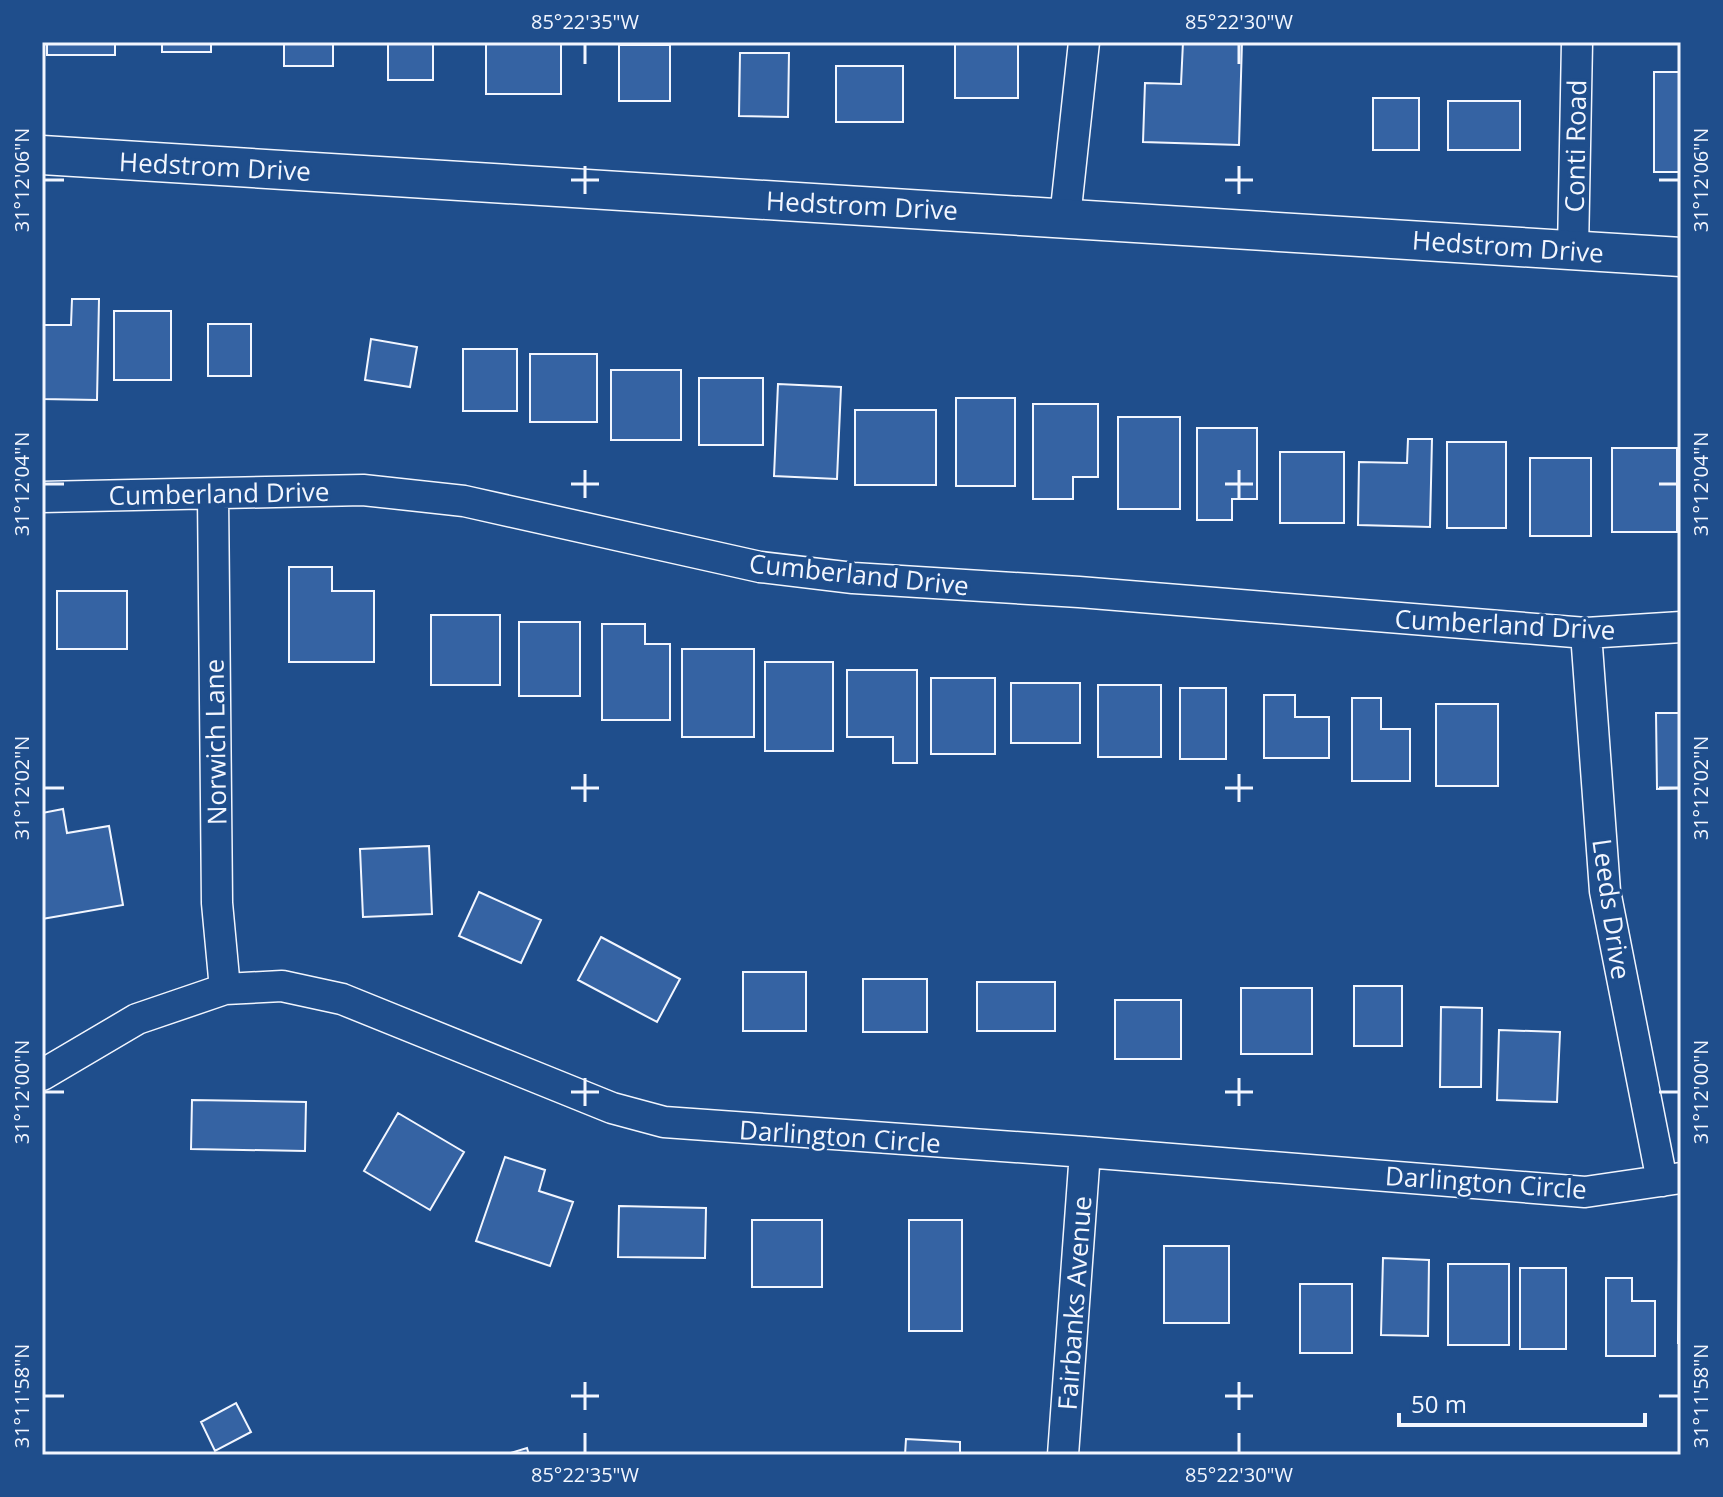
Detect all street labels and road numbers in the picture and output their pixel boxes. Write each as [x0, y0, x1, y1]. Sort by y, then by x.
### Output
street label: Conti Road [1556, 79, 1594, 213]
street label: Hedstrom Drive [118, 143, 312, 189]
street label: Hedstrom Drive [765, 182, 959, 228]
street label: Hedstrom Drive [1411, 221, 1605, 271]
street label: Cumberland Drive [108, 473, 330, 513]
street label: Cumberland Drive [747, 545, 971, 603]
street label: Cumberland Drive [1394, 600, 1616, 648]
street label: Norwich Lane [196, 659, 234, 825]
street label: Leeds Drive [1584, 836, 1640, 982]
street label: Darlington Circle [738, 1111, 942, 1161]
street label: Darlington Circle [1384, 1157, 1588, 1207]
street label: Fairbanks Avenue [1049, 1195, 1099, 1411]

